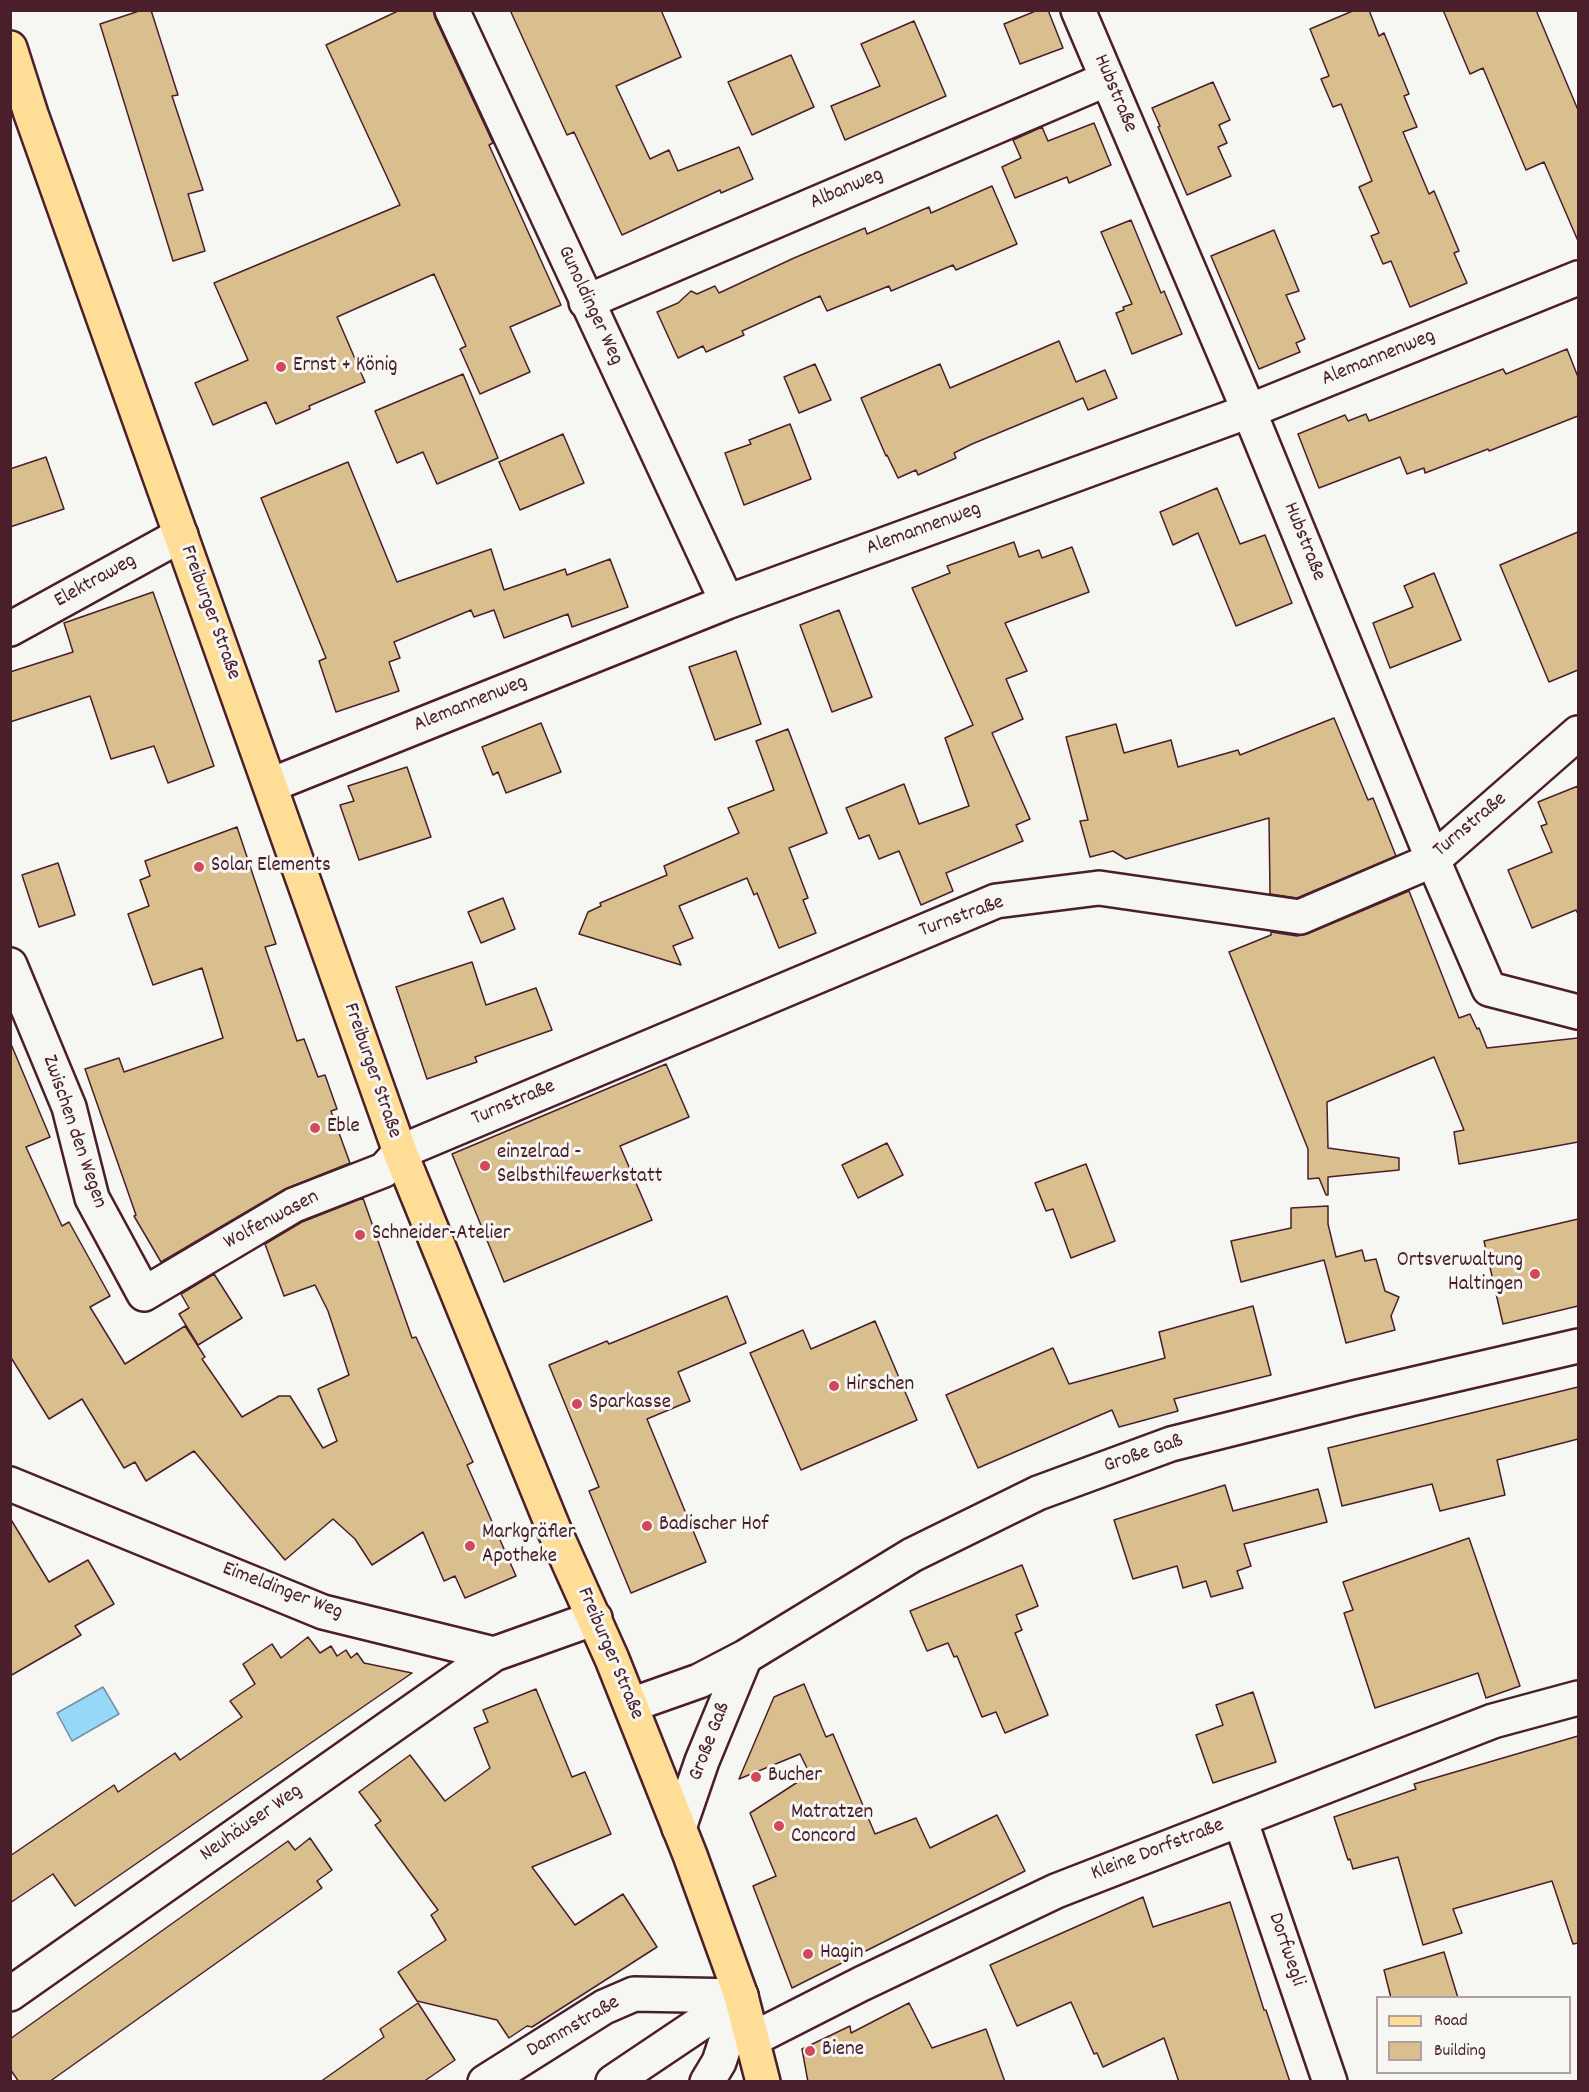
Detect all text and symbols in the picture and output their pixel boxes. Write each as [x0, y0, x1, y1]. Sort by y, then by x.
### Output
street label: Hubstraße [1086, 51, 1142, 137]
street label: Albanweg [807, 163, 887, 217]
street label: Gunoldinger Weg [550, 242, 628, 370]
street label: Alemannenweg [1319, 325, 1439, 393]
place label: Ernst + König [293, 354, 397, 380]
marker: Ernst + König [274, 360, 288, 374]
street label: Alemannenweg [863, 498, 985, 562]
street label: Hubstraße [1276, 499, 1330, 585]
street label: Freiburger Straße [173, 542, 245, 684]
street label: Elektraweg [51, 549, 141, 615]
street label: Alemannenweg [411, 671, 531, 739]
street label: Turnstraße [1429, 788, 1513, 864]
place label: Solar Elements [211, 854, 331, 880]
marker: Solar Elements [192, 860, 206, 874]
street label: Turnstraße [916, 891, 1008, 945]
street label: Freiburger Straße [336, 1000, 406, 1142]
street label: Zwischen den Wegen [35, 1052, 111, 1212]
street label: Turnstraße [468, 1075, 560, 1133]
place label: Eble [327, 1115, 360, 1141]
marker: Eble [308, 1121, 322, 1135]
place label: einzelrad - Selbsthilfewerkstatt [497, 1141, 662, 1191]
marker: einzelrad - Selbsthilfewerkstatt [478, 1159, 492, 1173]
street label: Wolfenwasen [220, 1185, 324, 1257]
place label: Schneider-Atelier [372, 1222, 510, 1248]
marker: Schneider-Atelier [353, 1228, 367, 1242]
place label: Ortsverwaltung Haltingen [1397, 1249, 1523, 1299]
marker: Ortsverwaltung Haltingen [1528, 1267, 1542, 1281]
place label: Hirschen [846, 1373, 914, 1399]
marker: Hirschen [827, 1379, 841, 1393]
place label: Sparkasse [589, 1391, 671, 1417]
marker: Sparkasse [570, 1397, 584, 1411]
street label: Große Gaß [1101, 1430, 1187, 1480]
place label: Badischer Hof [659, 1513, 769, 1539]
marker: Badischer Hof [640, 1519, 654, 1533]
place label: Markgräfler Apotheke [482, 1521, 576, 1571]
marker: Markgräfler Apotheke [463, 1539, 477, 1553]
street label: Eimeldinger Weg [218, 1557, 346, 1627]
street label: Freiburger Straße [570, 1584, 648, 1724]
street label: Große Gaß [685, 1699, 737, 1785]
place label: Bucher [768, 1764, 822, 1790]
marker: Bucher [749, 1770, 763, 1784]
street label: Neuhäuser Weg [196, 1780, 308, 1868]
place label: Matratzen Concord [791, 1801, 873, 1851]
street label: Kleine Dorfstraße [1088, 1814, 1228, 1888]
marker: Matratzen Concord [772, 1819, 786, 1833]
street label: Dorfwegli [1261, 1910, 1309, 1990]
place label: Hagin [820, 1941, 863, 1967]
marker: Hagin [801, 1947, 815, 1961]
street label: Dammstraße [523, 1991, 625, 2065]
legend [1376, 1996, 1571, 2074]
text: Road [1434, 2009, 1468, 2034]
place label: Biene [822, 2038, 864, 2064]
text: Building [1434, 2039, 1486, 2064]
marker: Biene [803, 2044, 817, 2058]

